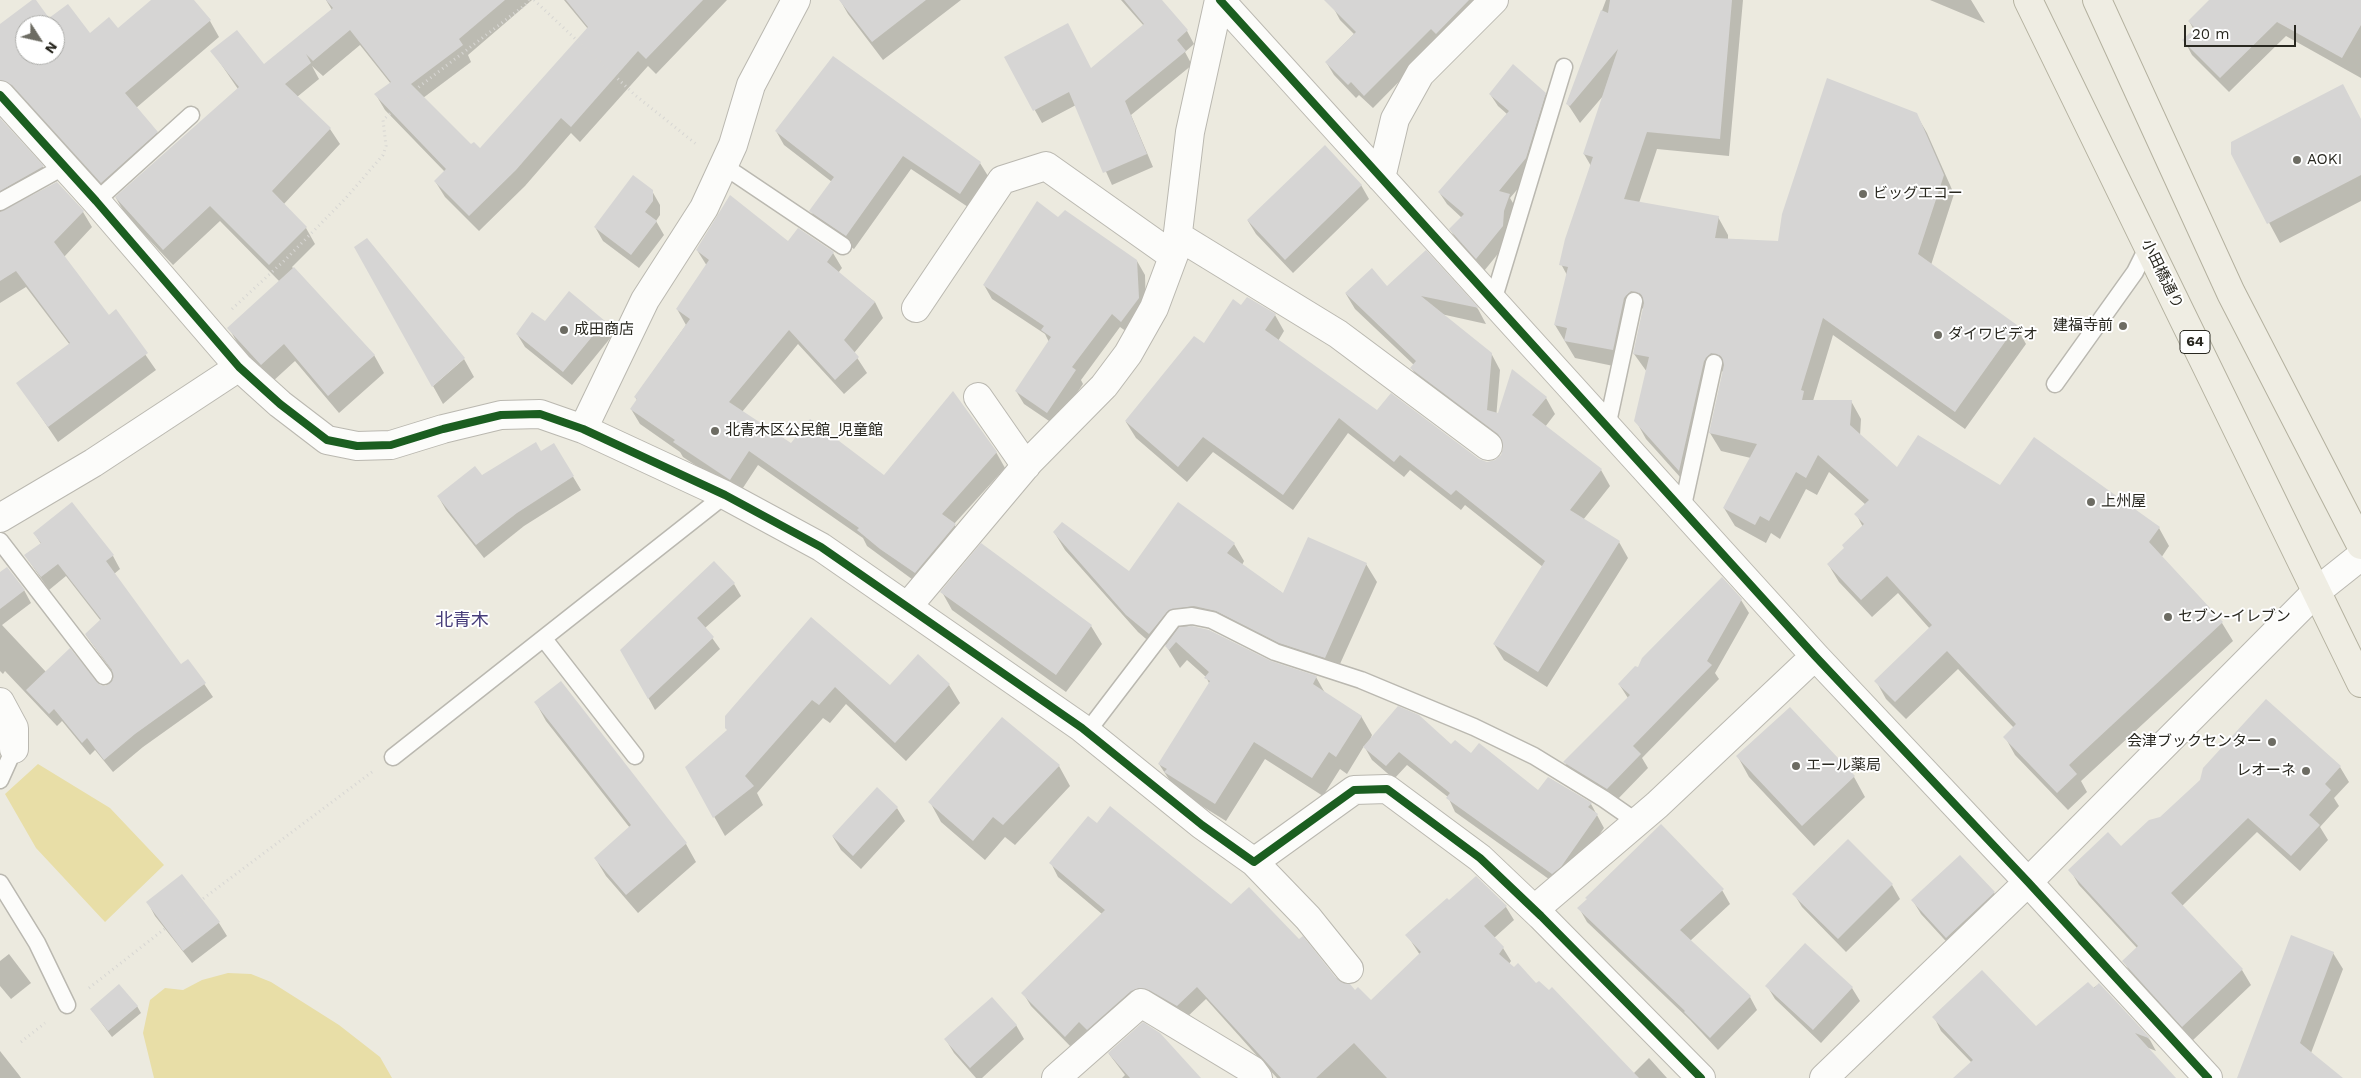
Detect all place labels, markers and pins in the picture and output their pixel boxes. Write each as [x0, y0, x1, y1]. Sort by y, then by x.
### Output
place label: AOKI [2307, 151, 2342, 169]
marker: AOKI [2291, 154, 2303, 166]
place label: ビッグエコー [1873, 185, 1963, 203]
marker: ビッグエコー [1857, 188, 1869, 200]
place label: 建福寺前 [2053, 317, 2113, 335]
marker: 建福寺前 [2117, 320, 2129, 332]
place label: 成田商店 [574, 321, 634, 339]
marker: 成田商店 [558, 324, 570, 336]
place label: ダイワビデオ [1948, 326, 2038, 344]
marker: ダイワビデオ [1932, 329, 1944, 341]
place label: 北青木区公民館_児童館 [725, 422, 883, 440]
marker: 北青木区公民館_児童館 [709, 425, 721, 437]
place label: 上州屋 [2101, 493, 2146, 511]
marker: 上州屋 [2085, 496, 2097, 508]
place label: セブン-イレブン [2178, 608, 2291, 626]
marker: セブン-イレブン [2162, 611, 2174, 623]
place label: 会津ブックセンター [2127, 733, 2262, 751]
marker: 会津ブックセンター [2266, 736, 2278, 748]
place label: エール薬局 [1806, 757, 1881, 775]
marker: エール薬局 [1790, 760, 1802, 772]
place label: レオーネ [2236, 762, 2296, 780]
marker: レオーネ [2300, 765, 2312, 777]

